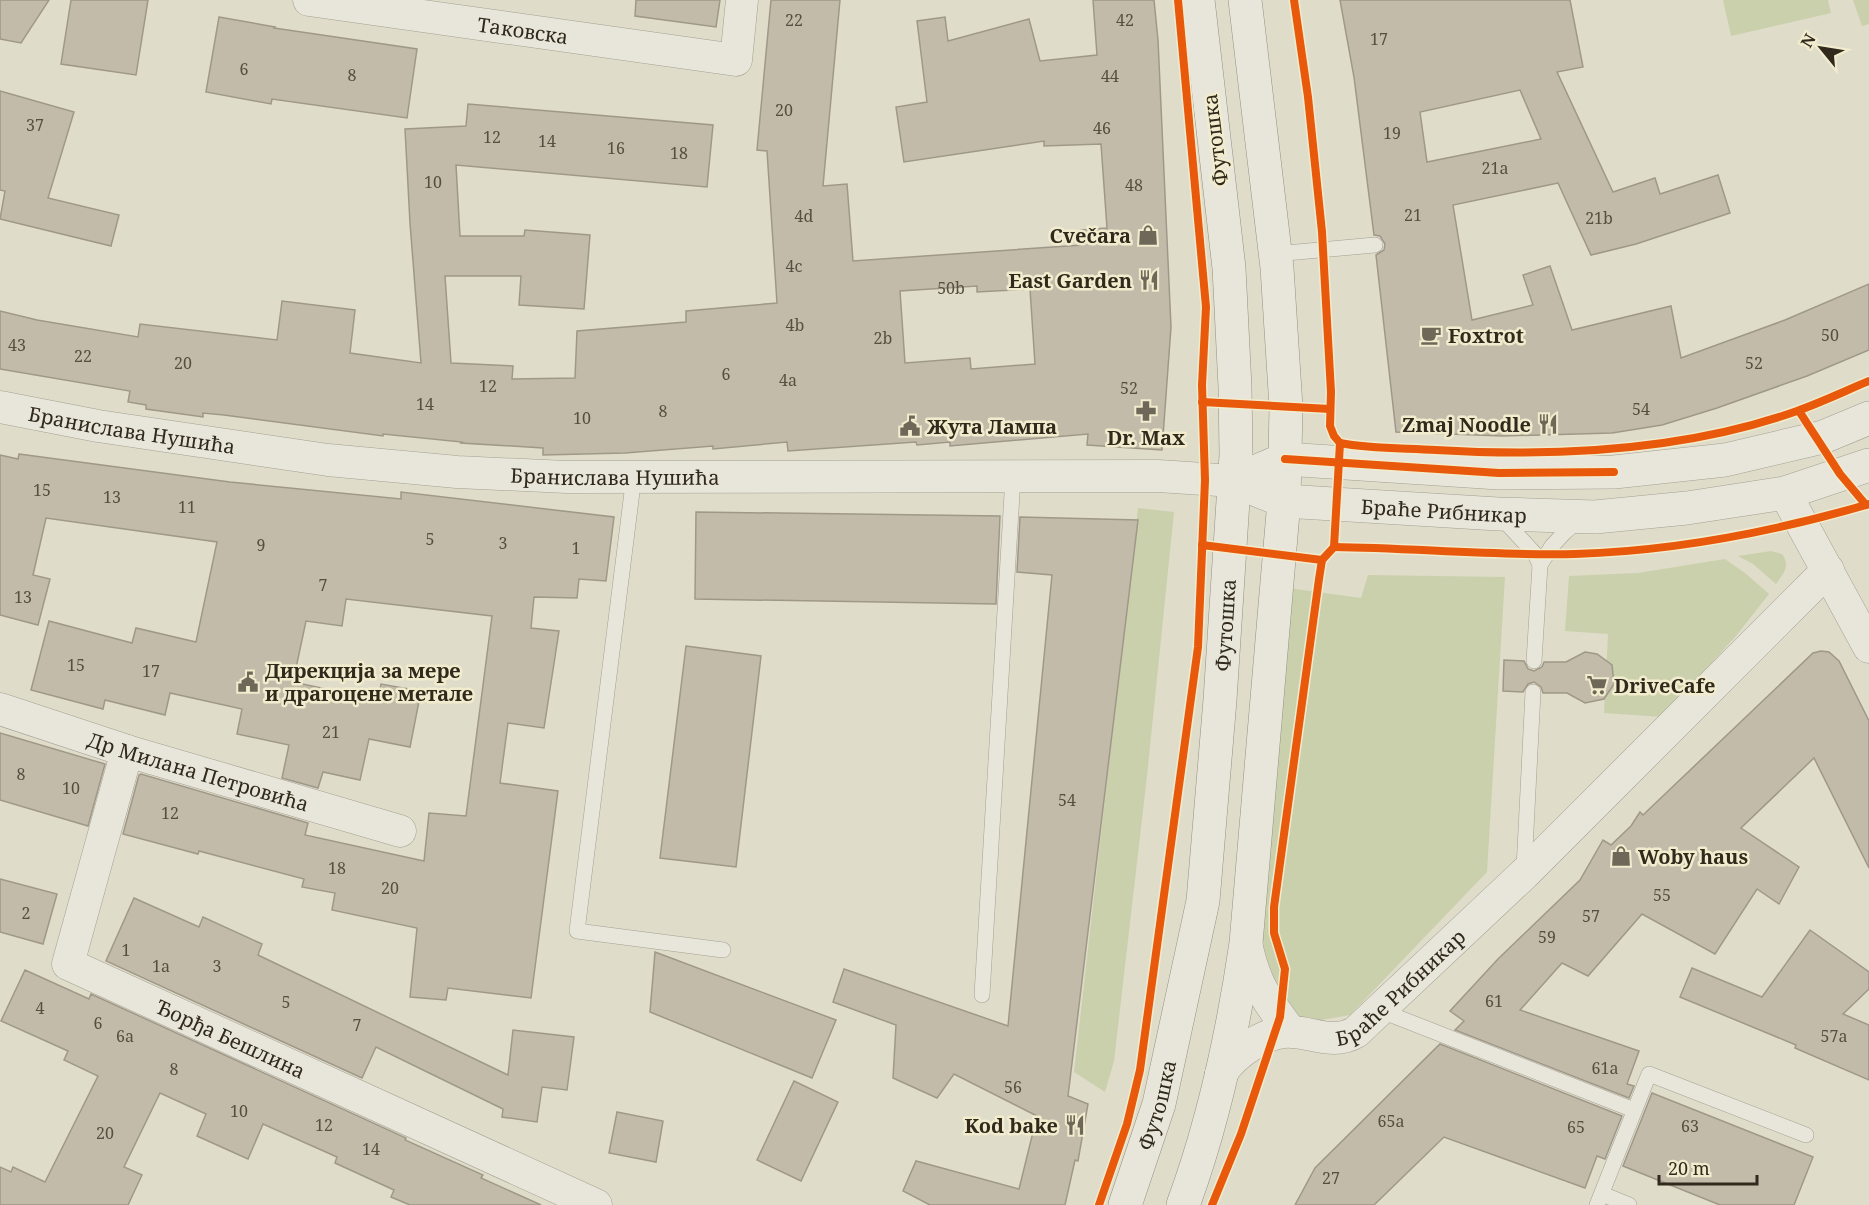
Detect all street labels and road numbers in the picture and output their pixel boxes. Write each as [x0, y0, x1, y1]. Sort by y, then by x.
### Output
street label: Таковска [476, 10, 570, 50]
street label: Футошка [1196, 92, 1234, 188]
street label: Бранислава Нушића [26, 399, 237, 460]
street label: Бранислава Нушића [510, 461, 720, 491]
street label: Браће Рибникар [1360, 492, 1527, 528]
street label: Футошка [1208, 578, 1241, 672]
street label: Др Милана Петровића [84, 725, 312, 817]
street label: Браће Рибникар [1333, 923, 1471, 1052]
street label: Ђорђа Бешлина [152, 992, 310, 1084]
street label: Футошка [1131, 1057, 1182, 1154]

